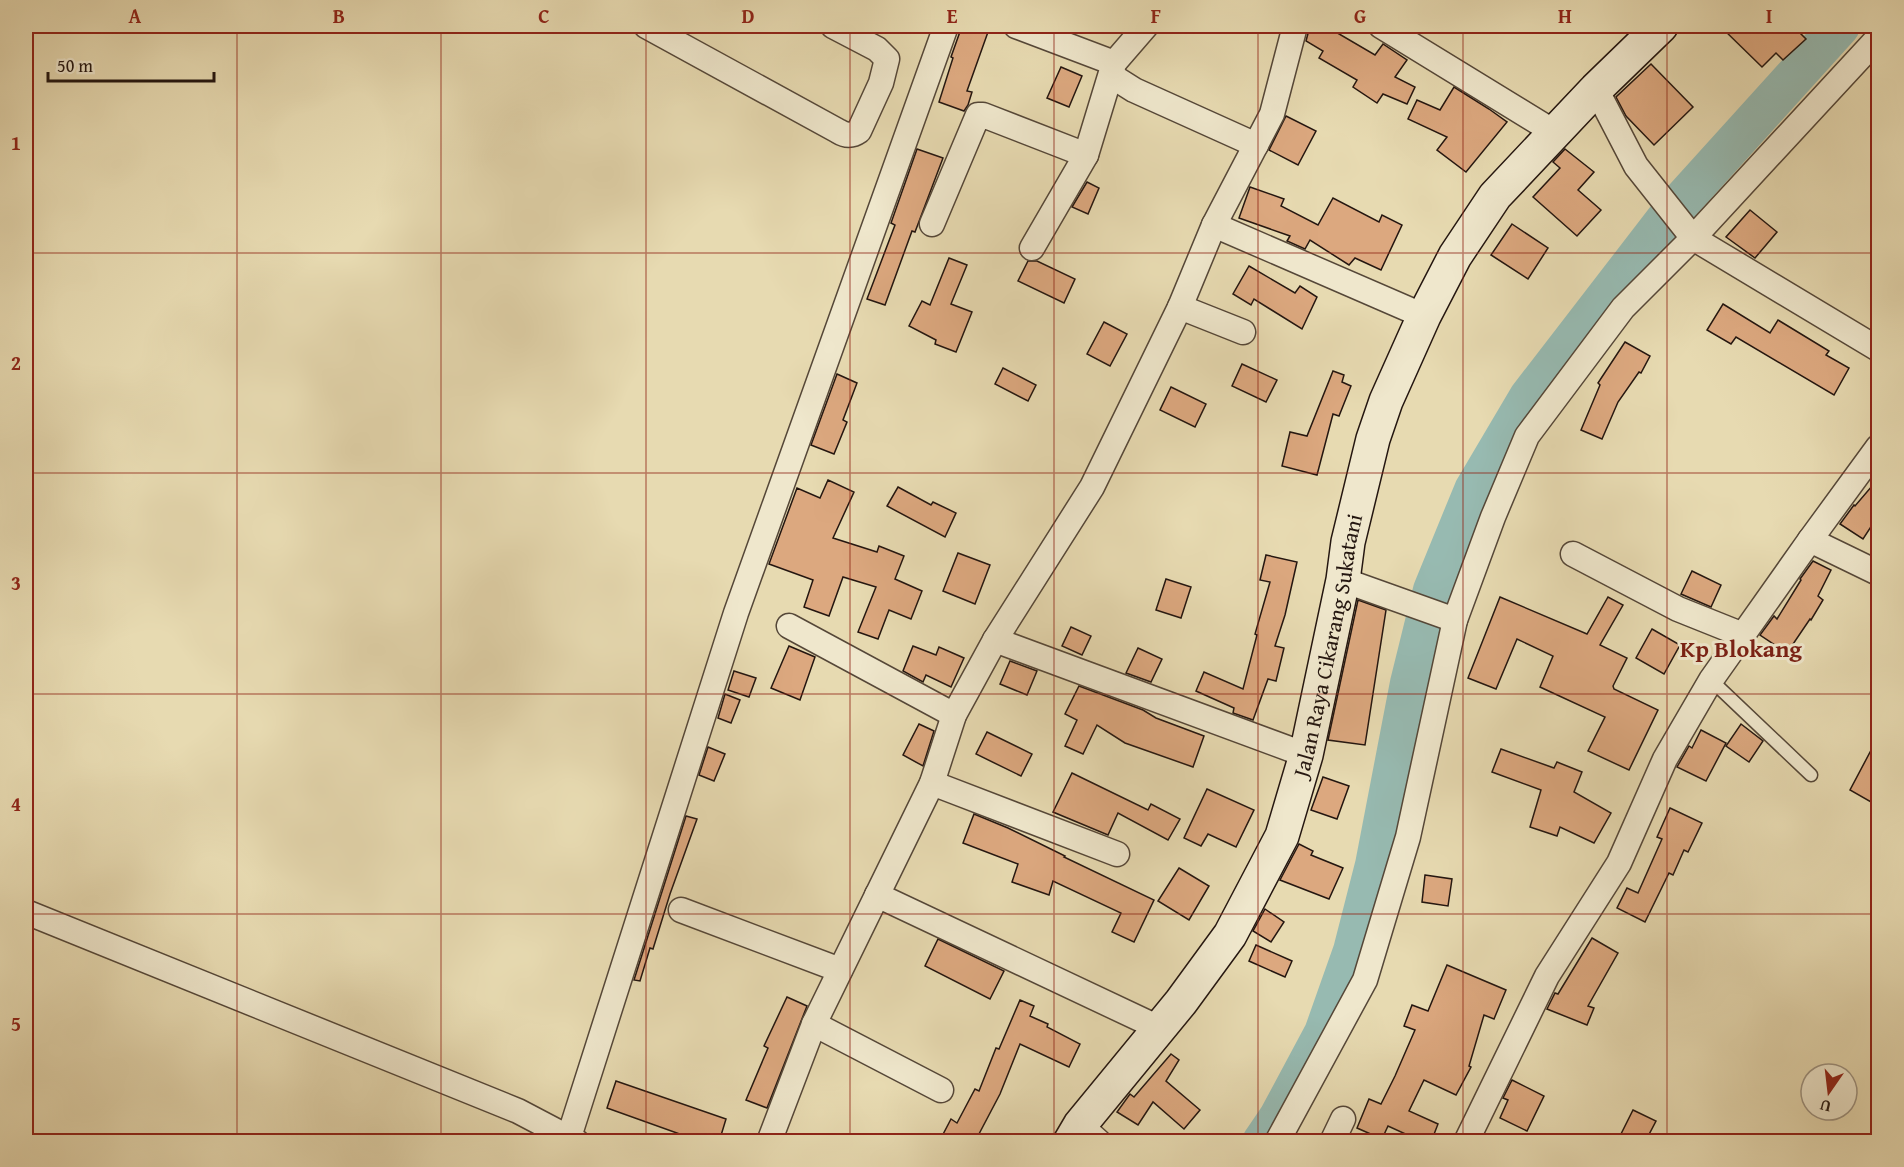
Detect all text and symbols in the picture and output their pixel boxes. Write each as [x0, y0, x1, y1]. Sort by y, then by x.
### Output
text: A [129, 1, 142, 30]
text: B [333, 1, 345, 30]
text: C [538, 1, 550, 30]
text: D [741, 1, 755, 30]
text: E [947, 1, 958, 30]
text: F [1151, 1, 1161, 30]
text: G [1354, 1, 1366, 30]
text: H [1558, 1, 1572, 30]
text: I [1766, 1, 1772, 30]
scale bar [48, 45, 214, 83]
text: 50 m [57, 52, 93, 79]
text: 1 [11, 128, 21, 157]
text: 2 [11, 348, 21, 377]
street label: Jalan Raya Cikarang Sukatani [1283, 510, 1370, 784]
text: 3 [11, 568, 21, 597]
district label: Kp Blokang [1680, 631, 1802, 666]
text: 4 [11, 789, 21, 818]
text: 5 [11, 1009, 21, 1038]
north arrow [1799, 1062, 1859, 1122]
text: U [1817, 1094, 1834, 1120]

